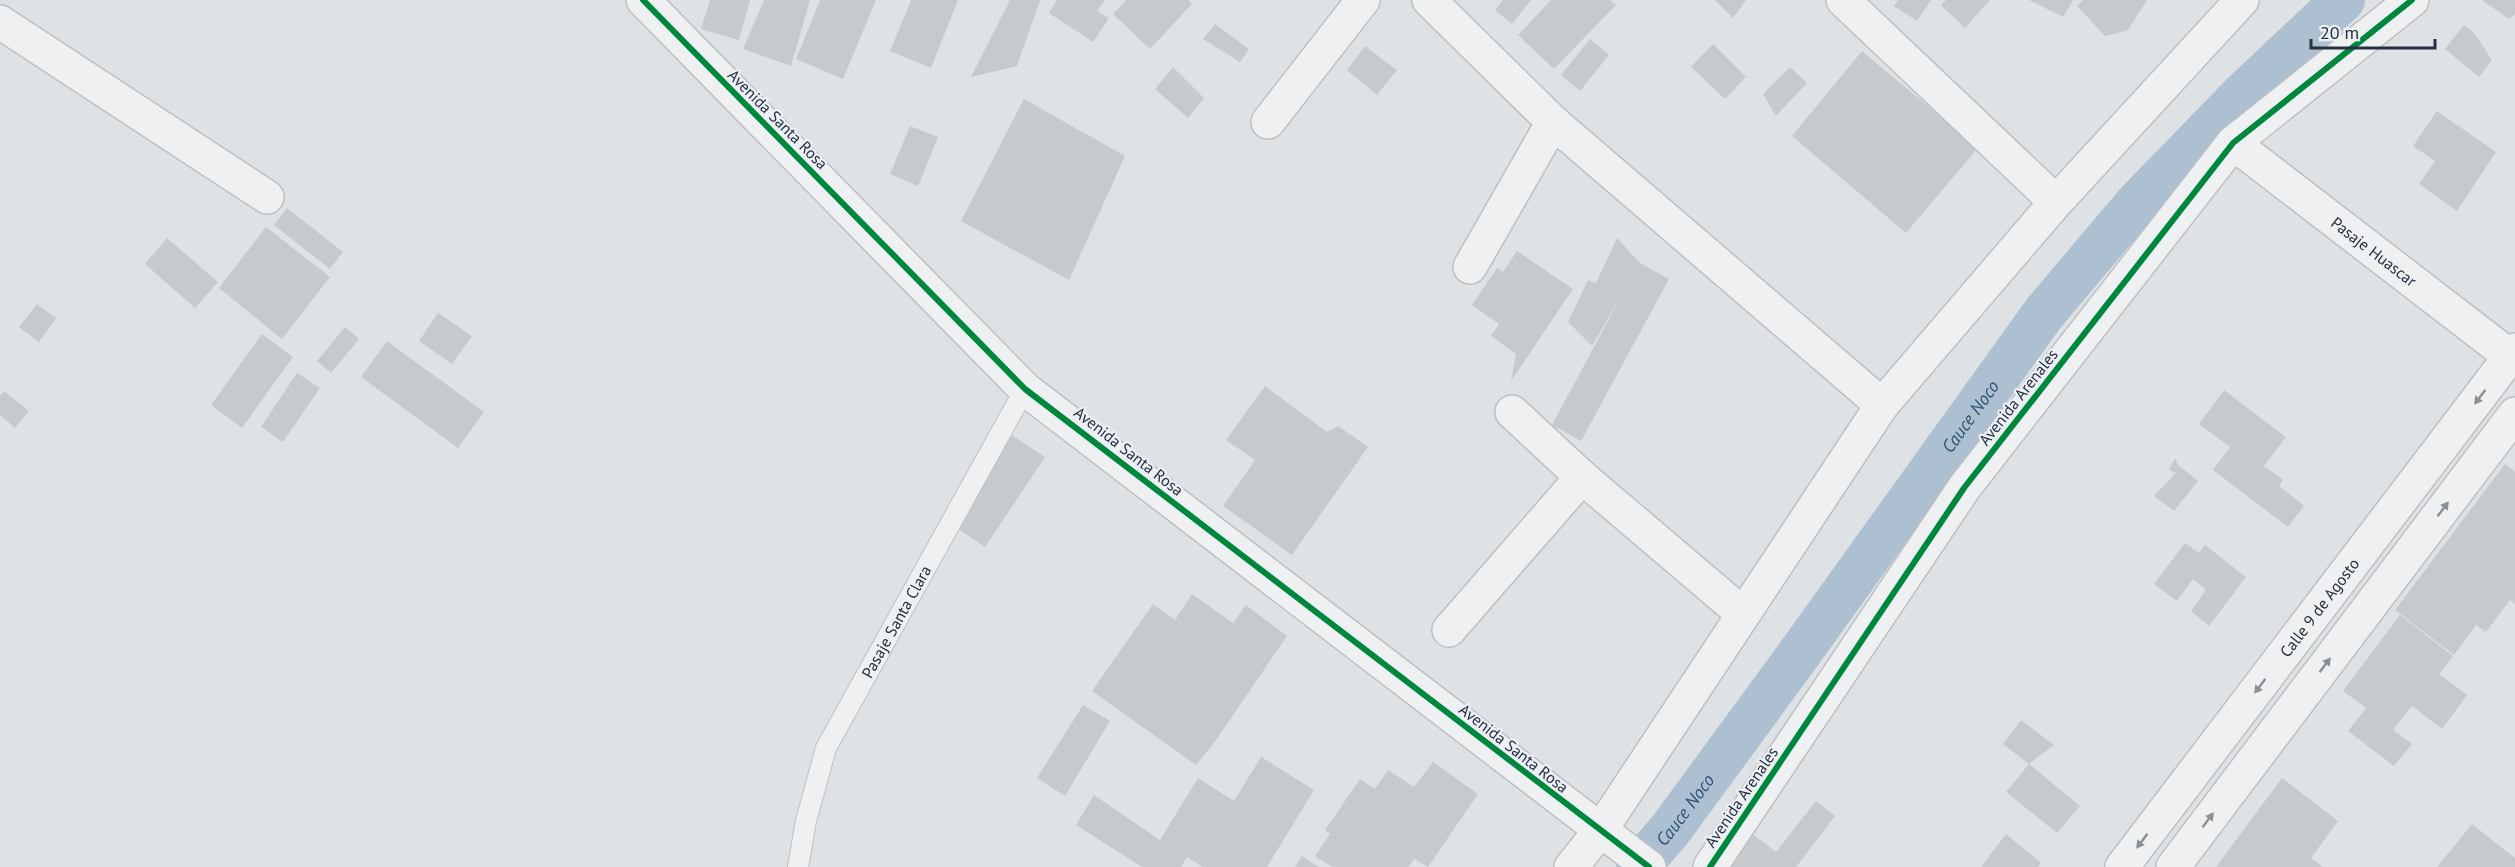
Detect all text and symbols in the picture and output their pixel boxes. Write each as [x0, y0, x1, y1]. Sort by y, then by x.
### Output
scale bar [2311, 12, 2436, 50]
text: 20 m [2320, 21, 2359, 44]
street label: Avenida Santa Rosa [724, 65, 832, 173]
street label: Pasaje Huascar [2327, 212, 2421, 291]
street label: Avenida Arenales [1974, 345, 2062, 449]
water label: Cauce Noco [1936, 375, 2004, 457]
one-way arrow [2474, 389, 2486, 404]
street label: Avenida Santa Rosa [1070, 402, 1188, 500]
one-way arrow [2437, 502, 2449, 518]
street label: Calle 9 de Agosto [2275, 554, 2363, 661]
street label: Pasaje Santa Clara [857, 562, 935, 681]
one-way arrow [2319, 657, 2331, 672]
one-way arrow [2255, 678, 2267, 693]
street label: Avenida Santa Rosa [1455, 699, 1573, 797]
street label: Avenida Arenales [1700, 743, 1782, 851]
water label: Cauce Noco [1650, 769, 1719, 850]
one-way arrow [2201, 813, 2213, 828]
one-way arrow [2136, 833, 2149, 849]

